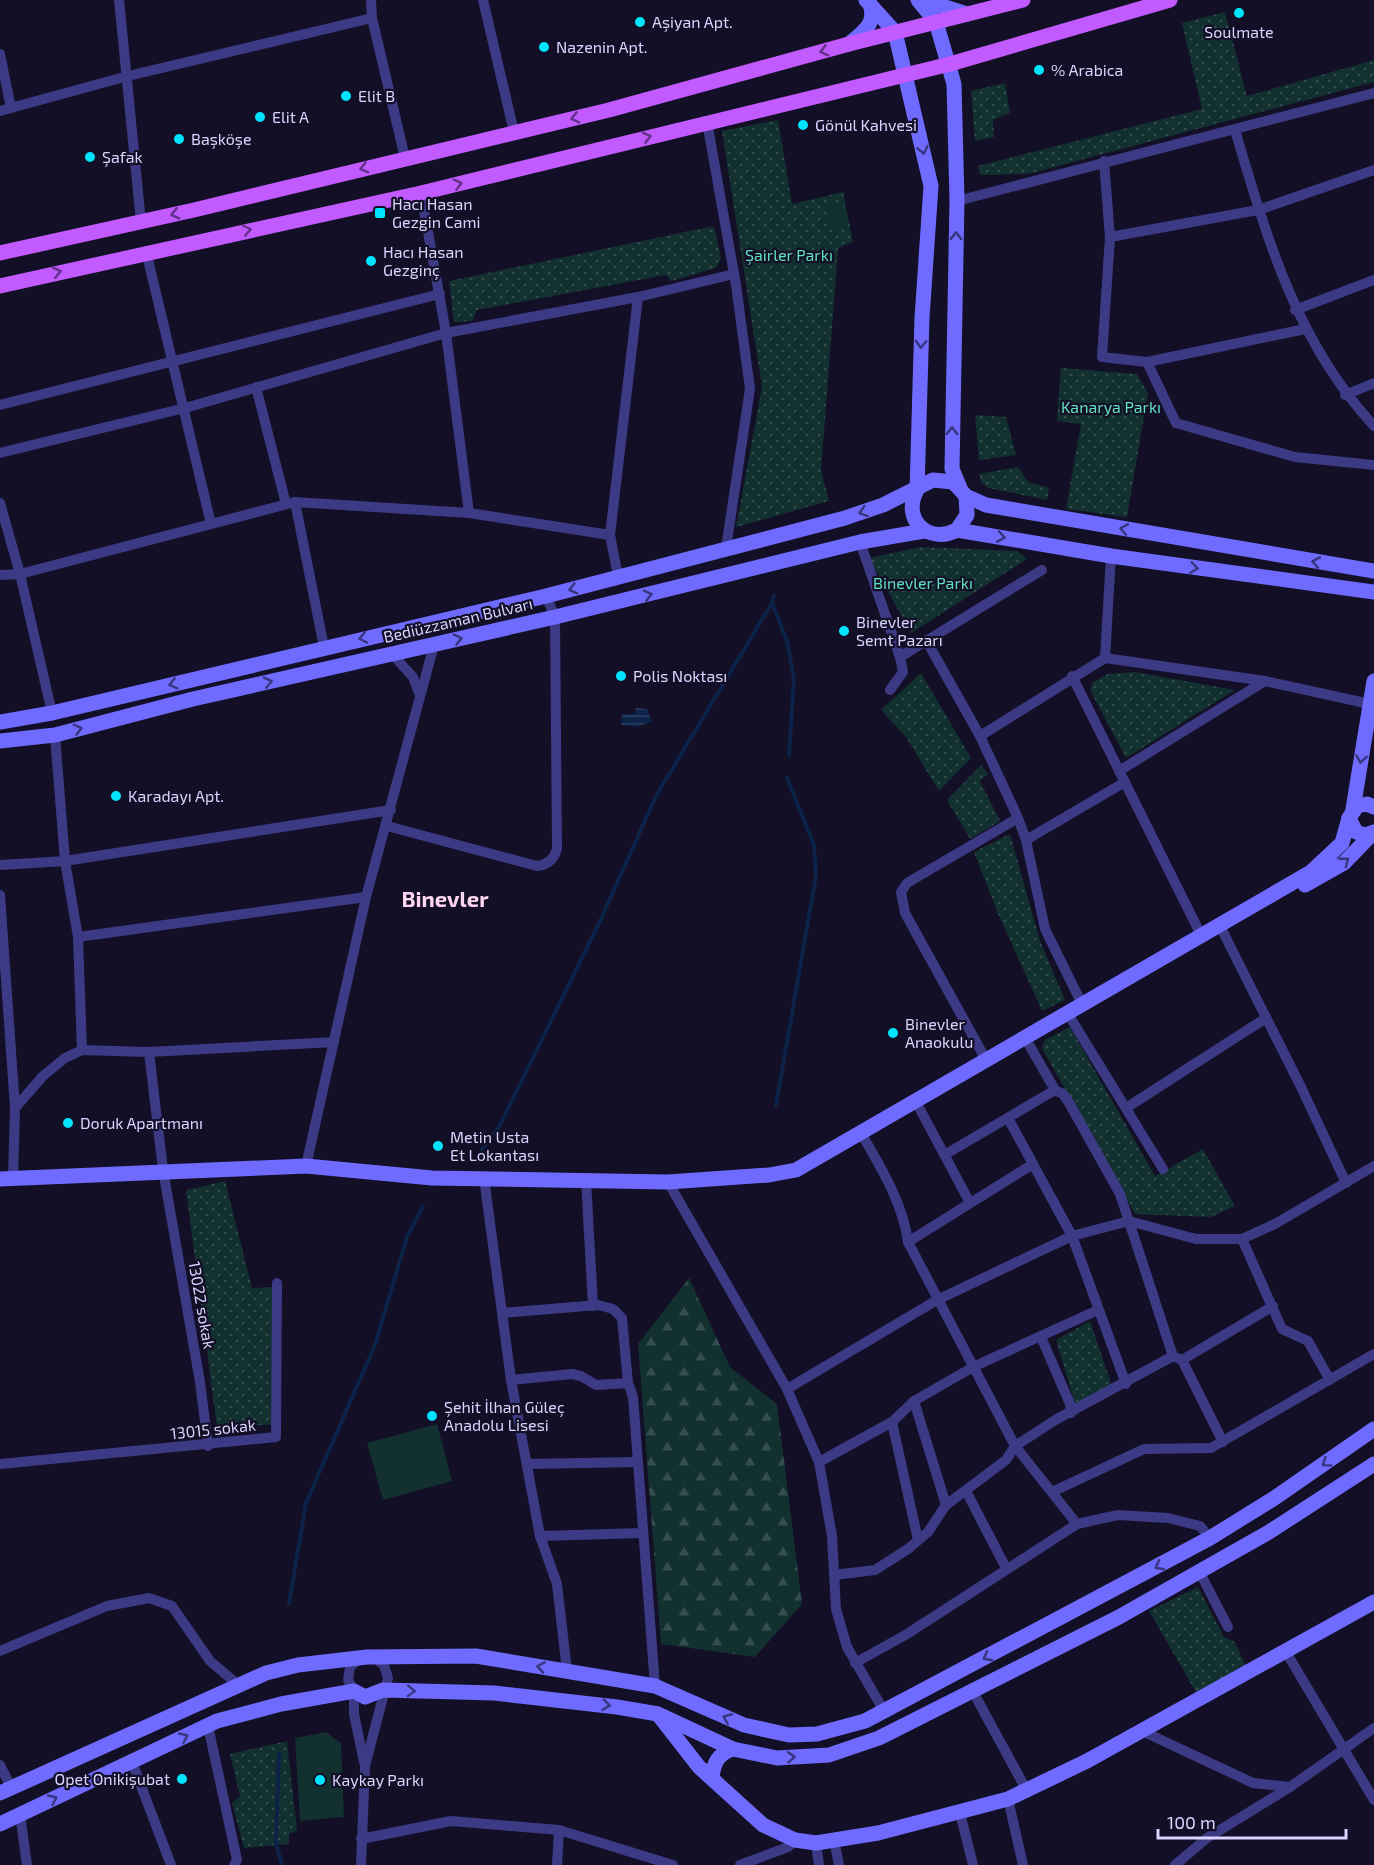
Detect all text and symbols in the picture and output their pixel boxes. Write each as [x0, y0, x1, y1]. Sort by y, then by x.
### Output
marker: Soulmate [1232, 6, 1246, 20]
place label: Aşiyan Apt. [652, 12, 733, 32]
marker: Aşiyan Apt. [633, 15, 647, 29]
place label: Soulmate [1204, 22, 1274, 41]
place label: Nazenin Apt. [556, 37, 648, 56]
marker: Nazenin Apt. [537, 40, 551, 54]
one-way arrow [819, 44, 829, 56]
place label: % Arabica [1051, 60, 1123, 79]
marker: % Arabica [1032, 63, 1046, 77]
place label: Elit B [358, 86, 395, 105]
marker: Elit B [339, 89, 353, 103]
place label: Elit A [272, 107, 309, 126]
marker: Elit A [253, 110, 267, 124]
one-way arrow [570, 111, 580, 124]
place label: Gönül Kahvesi [815, 115, 917, 134]
marker: Gönül Kahvesi [796, 118, 810, 132]
place label: Başköşe [191, 129, 252, 149]
one-way arrow [642, 131, 652, 144]
marker: Başköşe [172, 132, 186, 146]
one-way arrow [916, 145, 929, 155]
place label: Şafak [102, 147, 143, 167]
marker: Şafak [83, 150, 97, 164]
one-way arrow [360, 161, 370, 174]
one-way arrow [453, 178, 463, 191]
place label: Hacı Hasan Gezgin Cami [392, 194, 480, 231]
marker: Hacı Hasan Gezgin Cami [373, 206, 387, 220]
one-way arrow [170, 207, 180, 220]
one-way arrow [242, 224, 252, 237]
one-way arrow [950, 232, 962, 241]
place label: Hacı Hasan Gezginç [383, 242, 464, 280]
park label: Şairler Parkı [745, 245, 833, 265]
marker: Hacı Hasan Gezginç [364, 254, 378, 268]
one-way arrow [52, 267, 62, 280]
one-way arrow [915, 339, 928, 348]
park label: Kanarya Parkı [1061, 397, 1161, 416]
one-way arrow [946, 427, 958, 436]
one-way arrow [858, 505, 869, 517]
one-way arrow [1119, 523, 1129, 536]
one-way arrow [996, 530, 1006, 543]
one-way arrow [1312, 556, 1321, 568]
one-way arrow [1189, 561, 1198, 573]
park label: Binevler Parkı [873, 573, 973, 592]
one-way arrow [568, 581, 578, 594]
one-way arrow [643, 589, 653, 602]
street label: Bediüzzaman Bulvarı [381, 593, 534, 646]
place label: Binevler Semt Pazarı [856, 612, 943, 649]
marker: Binevler Semt Pazarı [837, 624, 851, 638]
one-way arrow [358, 631, 368, 644]
one-way arrow [453, 633, 463, 646]
place label: Polis Noktası [633, 666, 727, 685]
marker: Polis Noktası [614, 669, 628, 683]
one-way arrow [168, 676, 178, 689]
one-way arrow [263, 677, 273, 690]
one-way arrow [73, 723, 83, 736]
one-way arrow [1356, 754, 1368, 764]
place label: Karadayı Apt. [128, 786, 224, 805]
marker: Karadayı Apt. [109, 789, 123, 803]
one-way arrow [1338, 857, 1349, 868]
district label: Binevler [401, 885, 489, 911]
place label: Binevler Anaokulu [905, 1014, 973, 1051]
marker: Binevler Anaokulu [886, 1026, 900, 1040]
place label: Doruk Apartmanı [80, 1113, 203, 1132]
marker: Doruk Apartmanı [61, 1116, 75, 1130]
place label: Metin Usta Et Lokantası [450, 1127, 539, 1164]
marker: Metin Usta Et Lokantası [431, 1139, 445, 1153]
street label: 13022 sokak [185, 1260, 220, 1350]
place label: Şehit İlhan Güleç Anadolu Lisesi [444, 1397, 565, 1434]
marker: Şehit İlhan Güleç Anadolu Lisesi [425, 1409, 439, 1423]
street label: 13015 sokak [169, 1415, 257, 1442]
one-way arrow [1322, 1456, 1333, 1467]
one-way arrow [1154, 1559, 1165, 1570]
one-way arrow [982, 1650, 993, 1662]
one-way arrow [536, 1661, 546, 1673]
one-way arrow [407, 1684, 416, 1697]
one-way arrow [601, 1698, 610, 1711]
one-way arrow [723, 1713, 734, 1725]
one-way arrow [178, 1732, 189, 1744]
one-way arrow [787, 1750, 796, 1763]
place label: Opet Onikişubat [54, 1769, 170, 1789]
place label: Kaykay Parkı [332, 1770, 424, 1789]
marker: Opet Onikişubat [175, 1772, 189, 1786]
marker: Kaykay Parkı [313, 1773, 327, 1787]
one-way arrow [46, 1794, 57, 1806]
scale bar [1158, 1802, 1346, 1840]
text: 100 m [1167, 1811, 1216, 1833]

